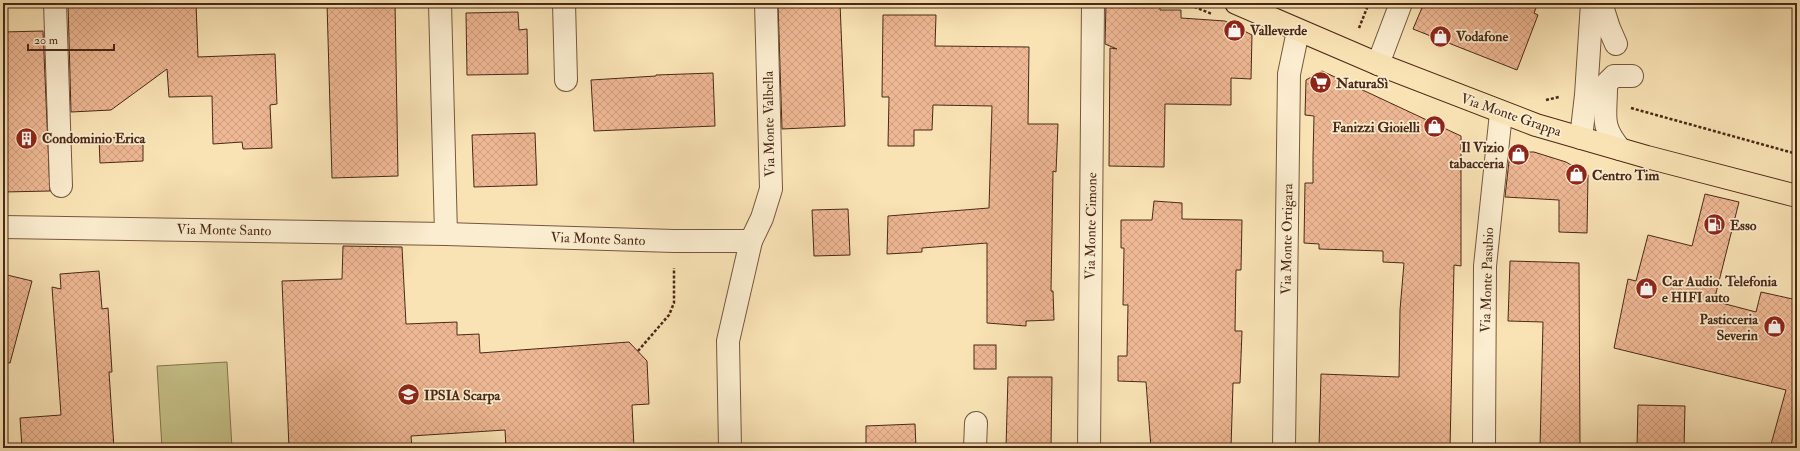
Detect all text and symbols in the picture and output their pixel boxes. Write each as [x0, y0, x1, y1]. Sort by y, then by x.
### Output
shop icon: Valleverde [1221, 17, 1247, 43]
place label: Valleverde [1249, 22, 1307, 39]
shop icon: Vodafone [1427, 23, 1453, 49]
scale bar [28, 26, 114, 52]
place label: Vodafone [1455, 28, 1509, 45]
text: 20 m [34, 33, 59, 48]
street label: Via Monte Valbella [760, 70, 778, 177]
supermarket icon: NaturaSì [1307, 70, 1333, 96]
place label: NaturaSì [1335, 75, 1388, 92]
street label: Via Monte Grappa [1458, 90, 1564, 141]
shop icon: Fanizzi Gioielli [1422, 114, 1448, 140]
place label: Fanizzi Gioielli [1332, 119, 1420, 136]
building icon: Condominio Erica [13, 125, 39, 151]
place label: Condominio Erica [42, 130, 147, 147]
place label: Il Vizio tabacceria [1449, 139, 1505, 172]
shop icon: Il Vizio tabacceria [1506, 142, 1532, 168]
shop icon: Centro Tim [1563, 162, 1589, 188]
place label: Centro Tim [1592, 167, 1660, 184]
street label: Via Monte Cimone [1082, 172, 1100, 280]
street label: Via Monte Ortigara [1278, 183, 1296, 295]
fuel station icon: Esso [1701, 212, 1727, 238]
place label: Esso [1730, 217, 1757, 234]
street label: Via Monte Santo [177, 221, 272, 239]
street label: Via Monte Pasubio [1477, 227, 1497, 333]
street label: Via Monte Santo [550, 229, 646, 249]
place label: Car Audio. Telefonia e HIFI auto [1662, 273, 1778, 306]
shop icon: Car Audio. Telefonia e HIFI auto [1633, 276, 1659, 302]
place label: Pasticceria Severin [1700, 311, 1759, 344]
shop icon: Pasticceria Severin [1761, 314, 1787, 340]
school or university icon: IPSIA Scarpa [396, 382, 422, 408]
place label: IPSIA Scarpa [424, 387, 502, 405]

